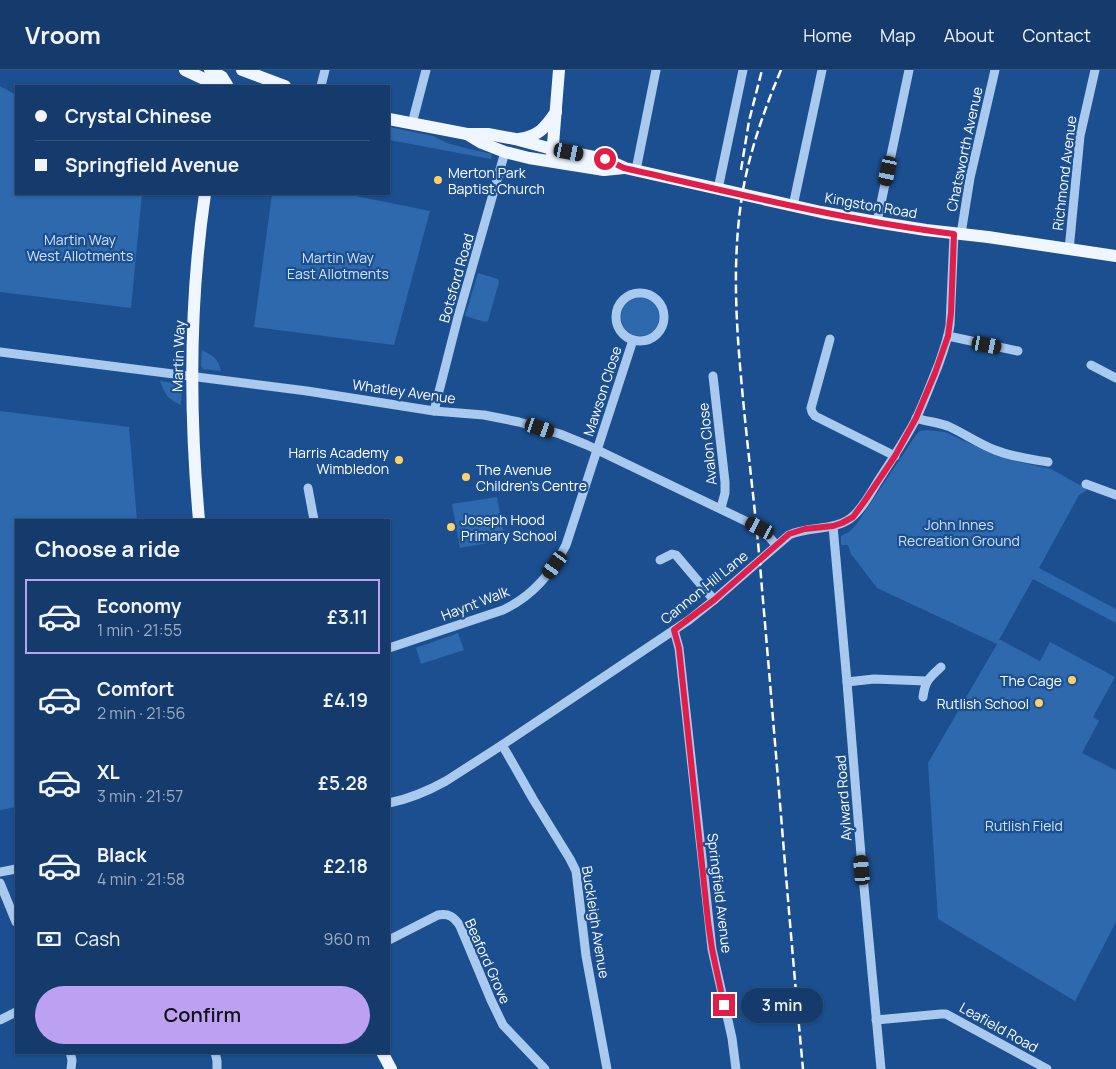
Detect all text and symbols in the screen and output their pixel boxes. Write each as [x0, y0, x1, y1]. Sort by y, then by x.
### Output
text: Vroom [25, 18, 101, 51]
text: Home [803, 23, 852, 47]
text: Map [880, 23, 916, 47]
text: About [944, 23, 994, 47]
text: Contact [1022, 23, 1091, 47]
street label: Chatsworth Avenue [941, 85, 987, 213]
text: Crystal Chinese [65, 103, 212, 129]
street label: Richmond Avenue [1048, 114, 1080, 232]
car [552, 142, 585, 162]
route start [594, 148, 616, 170]
text: Springfield Avenue [65, 152, 239, 178]
car [877, 155, 898, 187]
place label: Merton Park Baptist Church [448, 163, 545, 198]
marker: Merton Park Baptist Church [432, 174, 444, 186]
street label: Kingston Road [823, 188, 919, 222]
park label: Martin Way West Allotments [27, 230, 133, 265]
street label: Botsford Road [434, 231, 478, 325]
park label: Martin Way East Allotments [287, 248, 389, 283]
street label: Martin Way [167, 319, 189, 392]
car [970, 335, 1003, 355]
street label: Mawson Close [579, 344, 625, 438]
street label: Whatley Avenue [351, 374, 457, 408]
street label: Avalon Close [693, 402, 721, 486]
car [523, 416, 556, 440]
place label: Harris Academy Wimbledon [289, 443, 390, 478]
marker: Harris Academy Wimbledon [393, 454, 405, 466]
place label: The Avenue Children's Centre [476, 460, 587, 495]
marker: The Avenue Children's Centre [460, 471, 472, 483]
place label: Joseph Hood Primary School [461, 510, 557, 545]
car [743, 515, 776, 541]
park label: John Innes Recreation Ground [898, 515, 1020, 550]
marker: Joseph Hood Primary School [445, 521, 457, 533]
text: Choose a ride [35, 534, 180, 564]
street label: Cannon Hill Lane [656, 546, 752, 628]
car [540, 548, 569, 582]
street label: Haynt Walk [438, 581, 513, 625]
text: Economy [97, 593, 181, 619]
icon: car [37, 594, 82, 639]
text: £3.11 [327, 604, 368, 630]
text: 1 min · 21:55 [97, 619, 182, 641]
place label: The Cage [1000, 671, 1062, 690]
marker: The Cage [1066, 674, 1078, 686]
text: Comfort [97, 676, 174, 702]
icon: car [37, 677, 82, 722]
text: £4.19 [323, 687, 368, 713]
place label: Rutlish School [937, 694, 1029, 713]
marker: Rutlish School [1033, 697, 1045, 709]
text: 2 min · 21:56 [97, 702, 185, 724]
street label: Aylward Road [831, 754, 855, 842]
text: XL [97, 759, 120, 785]
icon: car [37, 760, 82, 805]
text: £5.28 [318, 770, 368, 796]
text: 3 min · 21:57 [97, 785, 183, 807]
park label: Rutlish Field [985, 816, 1063, 835]
street label: Springfield Avenue [703, 832, 737, 954]
text: Black [97, 842, 146, 868]
icon: car [37, 843, 82, 888]
text: £2.18 [323, 853, 368, 879]
car [853, 854, 870, 886]
street label: Buckleigh Avenue [578, 864, 614, 980]
text: 4 min · 21:58 [97, 868, 185, 890]
street label: Beaford Grove [461, 915, 515, 1007]
icon: cash [35, 925, 63, 953]
text: Cash [75, 926, 120, 952]
text: 960 m [324, 928, 370, 950]
button: Confirm [35, 986, 370, 1044]
callout: 3 min [742, 988, 824, 1022]
route end [713, 994, 735, 1016]
text: 3 min [762, 994, 802, 1016]
street label: Leafield Road [956, 998, 1042, 1056]

